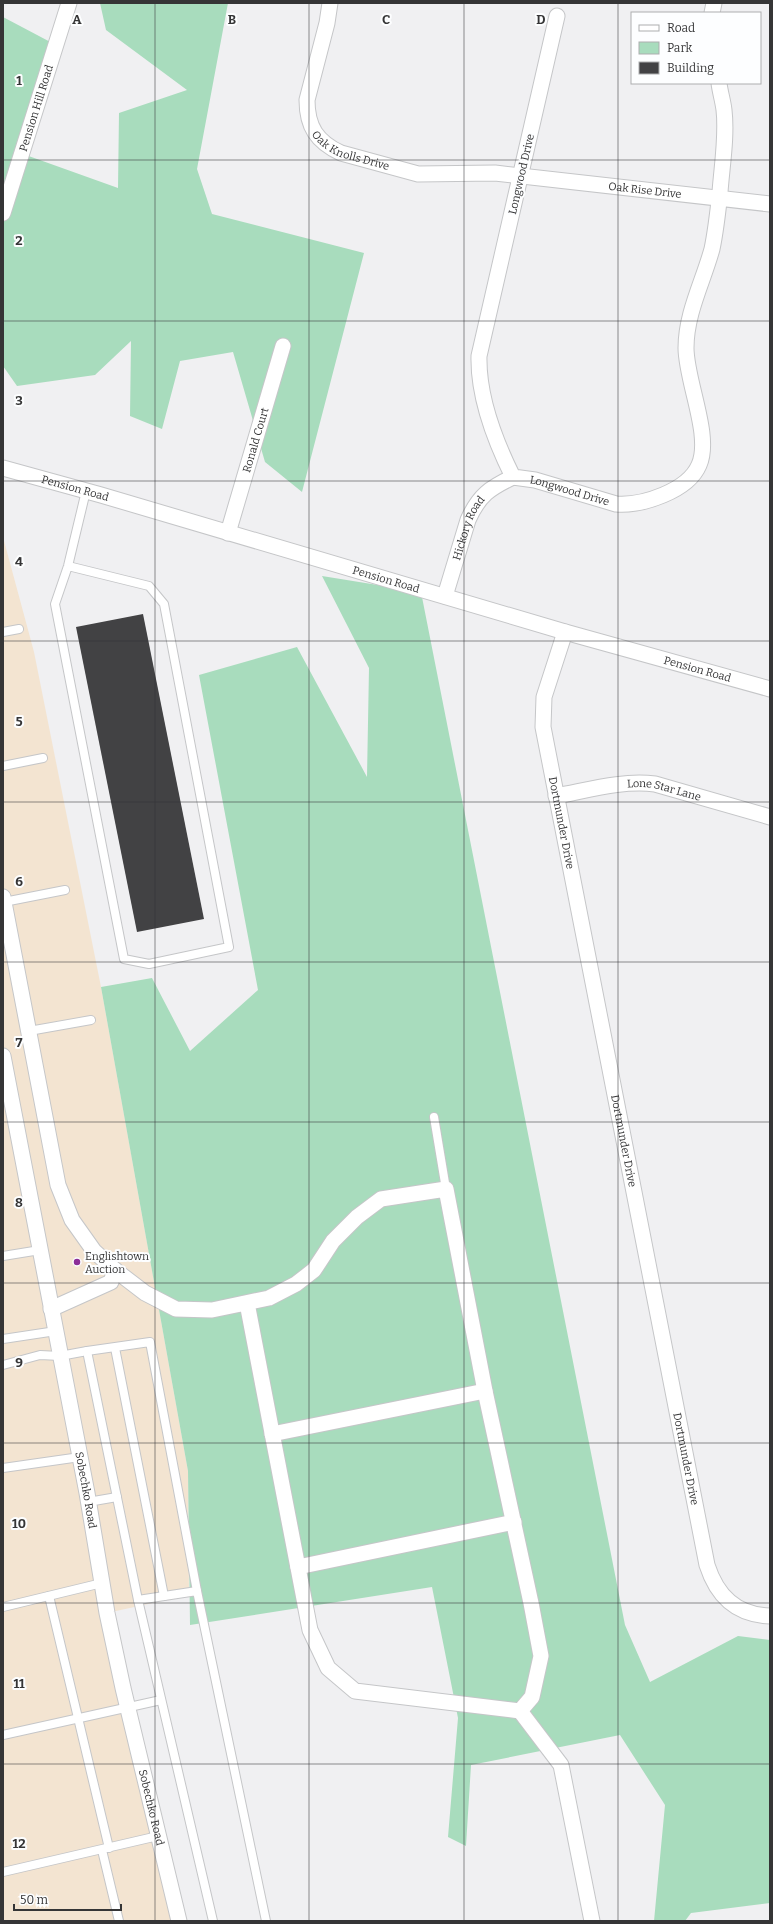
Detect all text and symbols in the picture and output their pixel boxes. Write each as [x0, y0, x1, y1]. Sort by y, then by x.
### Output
text: A [72, 12, 82, 27]
text: B [228, 12, 236, 27]
text: C [382, 12, 390, 27]
text: D [536, 12, 546, 27]
legend [631, 12, 761, 84]
text: Road [667, 21, 695, 35]
text: Park [667, 41, 693, 55]
text: Building [667, 61, 714, 75]
street label: Pension Hill Road [17, 63, 56, 153]
text: 1 [16, 73, 22, 88]
street label: Oak Knolls Drive [309, 128, 391, 173]
street label: Longwood Drive [506, 133, 537, 216]
street label: Oak Rise Drive [608, 180, 682, 201]
text: 2 [15, 233, 23, 248]
text: 3 [15, 393, 23, 408]
street label: Ronald Court [240, 406, 272, 474]
street label: Pension Road [40, 473, 111, 504]
street label: Longwood Drive [529, 473, 611, 509]
street label: Hickory Road [450, 493, 488, 562]
text: 4 [15, 554, 23, 569]
street label: Pension Road [351, 564, 422, 596]
street label: Pension Road [662, 654, 733, 685]
text: 5 [15, 714, 23, 729]
street label: Dortmunder Drive [546, 776, 577, 870]
street label: Lone Star Lane [627, 777, 703, 804]
text: 6 [15, 874, 23, 889]
text: 7 [16, 1035, 23, 1050]
street label: Dortmunder Drive [608, 1094, 639, 1188]
text: 8 [15, 1195, 23, 1210]
place label: Englishtown Auction [85, 1250, 149, 1276]
marker: Englishtown Auction [72, 1257, 82, 1267]
text: 9 [15, 1355, 23, 1370]
street label: Dortmunder Drive [670, 1411, 701, 1506]
street label: Sobechko Road [72, 1451, 99, 1530]
text: 10 [12, 1516, 26, 1531]
text: 11 [13, 1676, 25, 1691]
street label: Sobechko Road [136, 1768, 167, 1847]
text: 12 [13, 1836, 25, 1851]
scale bar [14, 1886, 121, 1912]
text: 50 m [20, 1893, 49, 1907]

